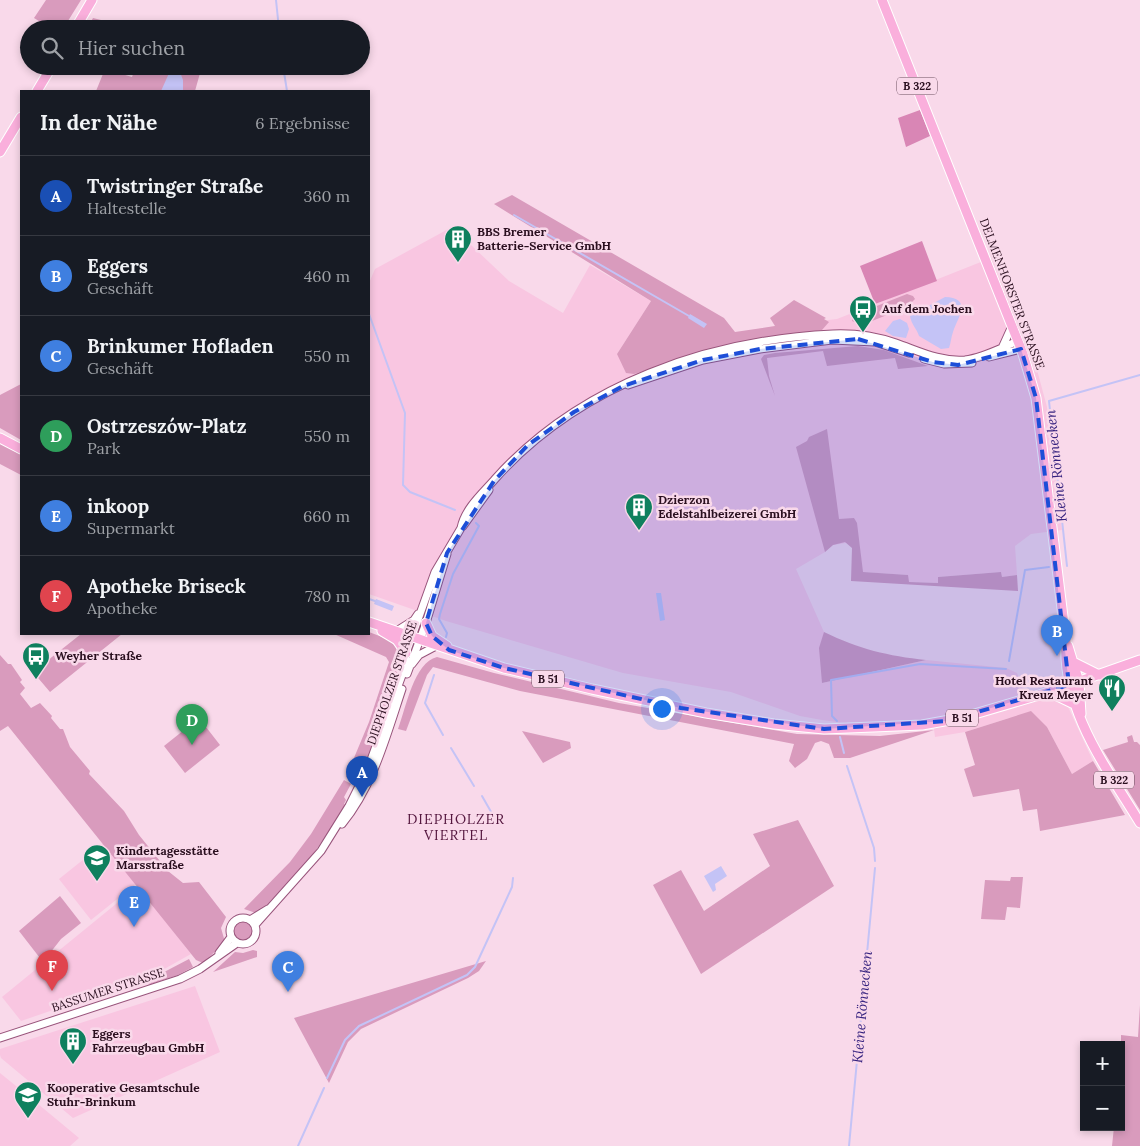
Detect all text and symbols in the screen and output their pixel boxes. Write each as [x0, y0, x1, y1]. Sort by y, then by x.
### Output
search box [20, 20, 370, 75]
icon: search [38, 34, 66, 62]
text: Hier suchen [78, 36, 185, 60]
road number: B 322 [897, 78, 937, 94]
text: In der Nähe [40, 109, 157, 136]
text: 6 Ergebnisse [255, 113, 350, 133]
text: Twistringer Straße [87, 174, 263, 198]
text: A [51, 186, 61, 206]
text: 360 m [303, 186, 350, 206]
text: Haltestelle [87, 198, 166, 218]
street label: DELMENHORSTER STRASSE [977, 216, 1048, 372]
building icon: BBS Bremer Batterie-Service GmbH [443, 224, 473, 263]
place label: BBS Bremer Batterie-Service GmbH [477, 224, 612, 253]
text: Eggers [87, 254, 148, 278]
text: B [51, 266, 61, 286]
text: 460 m [304, 266, 350, 286]
text: Geschäft [87, 278, 153, 298]
bus stop icon: Auf dem Jochen [848, 294, 878, 333]
place label: Auf dem Jochen [882, 301, 973, 316]
text: Brinkumer Hofladen [87, 334, 274, 358]
text: C [50, 346, 62, 366]
text: 550 m [304, 346, 350, 366]
text: Geschäft [87, 358, 153, 378]
water label: Kleine Rönnecken [1041, 409, 1071, 523]
text: Ostrzeszów-Platz [87, 414, 246, 438]
text: D [50, 426, 62, 446]
text: 550 m [304, 426, 350, 446]
text: Park [87, 438, 120, 458]
building icon: Dzierzon Edelstahlbeizerei GmbH [624, 492, 654, 531]
place label: Dzierzon Edelstahlbeizerei GmbH [658, 492, 797, 521]
text: inkoop [87, 494, 149, 518]
text: E [51, 506, 61, 526]
text: 660 m [303, 506, 350, 526]
text: Supermarkt [87, 518, 175, 538]
text: Apotheke Briseck [87, 574, 246, 598]
text: F [51, 586, 61, 606]
text: 780 m [305, 586, 350, 606]
text: Apotheke [87, 598, 158, 618]
pin: B [1041, 615, 1073, 656]
street label: DIEPHOLZER STRASSE [363, 619, 420, 747]
bus stop icon: Weyher Straße [21, 641, 51, 680]
place label: Weyher Straße [55, 648, 142, 663]
road number: B 51 [532, 671, 564, 688]
place label: Hotel Restaurant Kreuz Meyer [995, 673, 1094, 702]
restaurant icon: Hotel Restaurant Kreuz Meyer [1097, 673, 1127, 712]
your location [649, 696, 675, 722]
pin: D [176, 704, 208, 745]
road number: B 51 [946, 710, 978, 726]
pin: A [346, 756, 378, 797]
road number: B 322 [1094, 772, 1134, 788]
district label: DIEPHOLZER VIERTEL [407, 810, 505, 844]
school or university icon: Kindertagesstätte Marsstraße [82, 843, 112, 882]
place label: Kindertagesstätte Marsstraße [116, 843, 220, 872]
pin: E [118, 886, 150, 927]
pin: F [36, 950, 68, 991]
water label: Kleine Rönnecken [848, 950, 876, 1064]
pin: C [272, 951, 304, 992]
street label: BASSUMER STRASSE [50, 964, 166, 1015]
building icon: Eggers Fahrzeugbau GmbH [58, 1026, 88, 1065]
place label: Eggers Fahrzeugbau GmbH [92, 1026, 205, 1055]
map controls [1080, 1041, 1125, 1131]
button: + [1080, 1041, 1125, 1086]
school or university icon: Kooperative Gesamtschule Stuhr-Brinkum [13, 1080, 43, 1119]
place label: Kooperative Gesamtschule Stuhr-Brinkum [47, 1080, 200, 1109]
button: − [1080, 1086, 1125, 1131]

